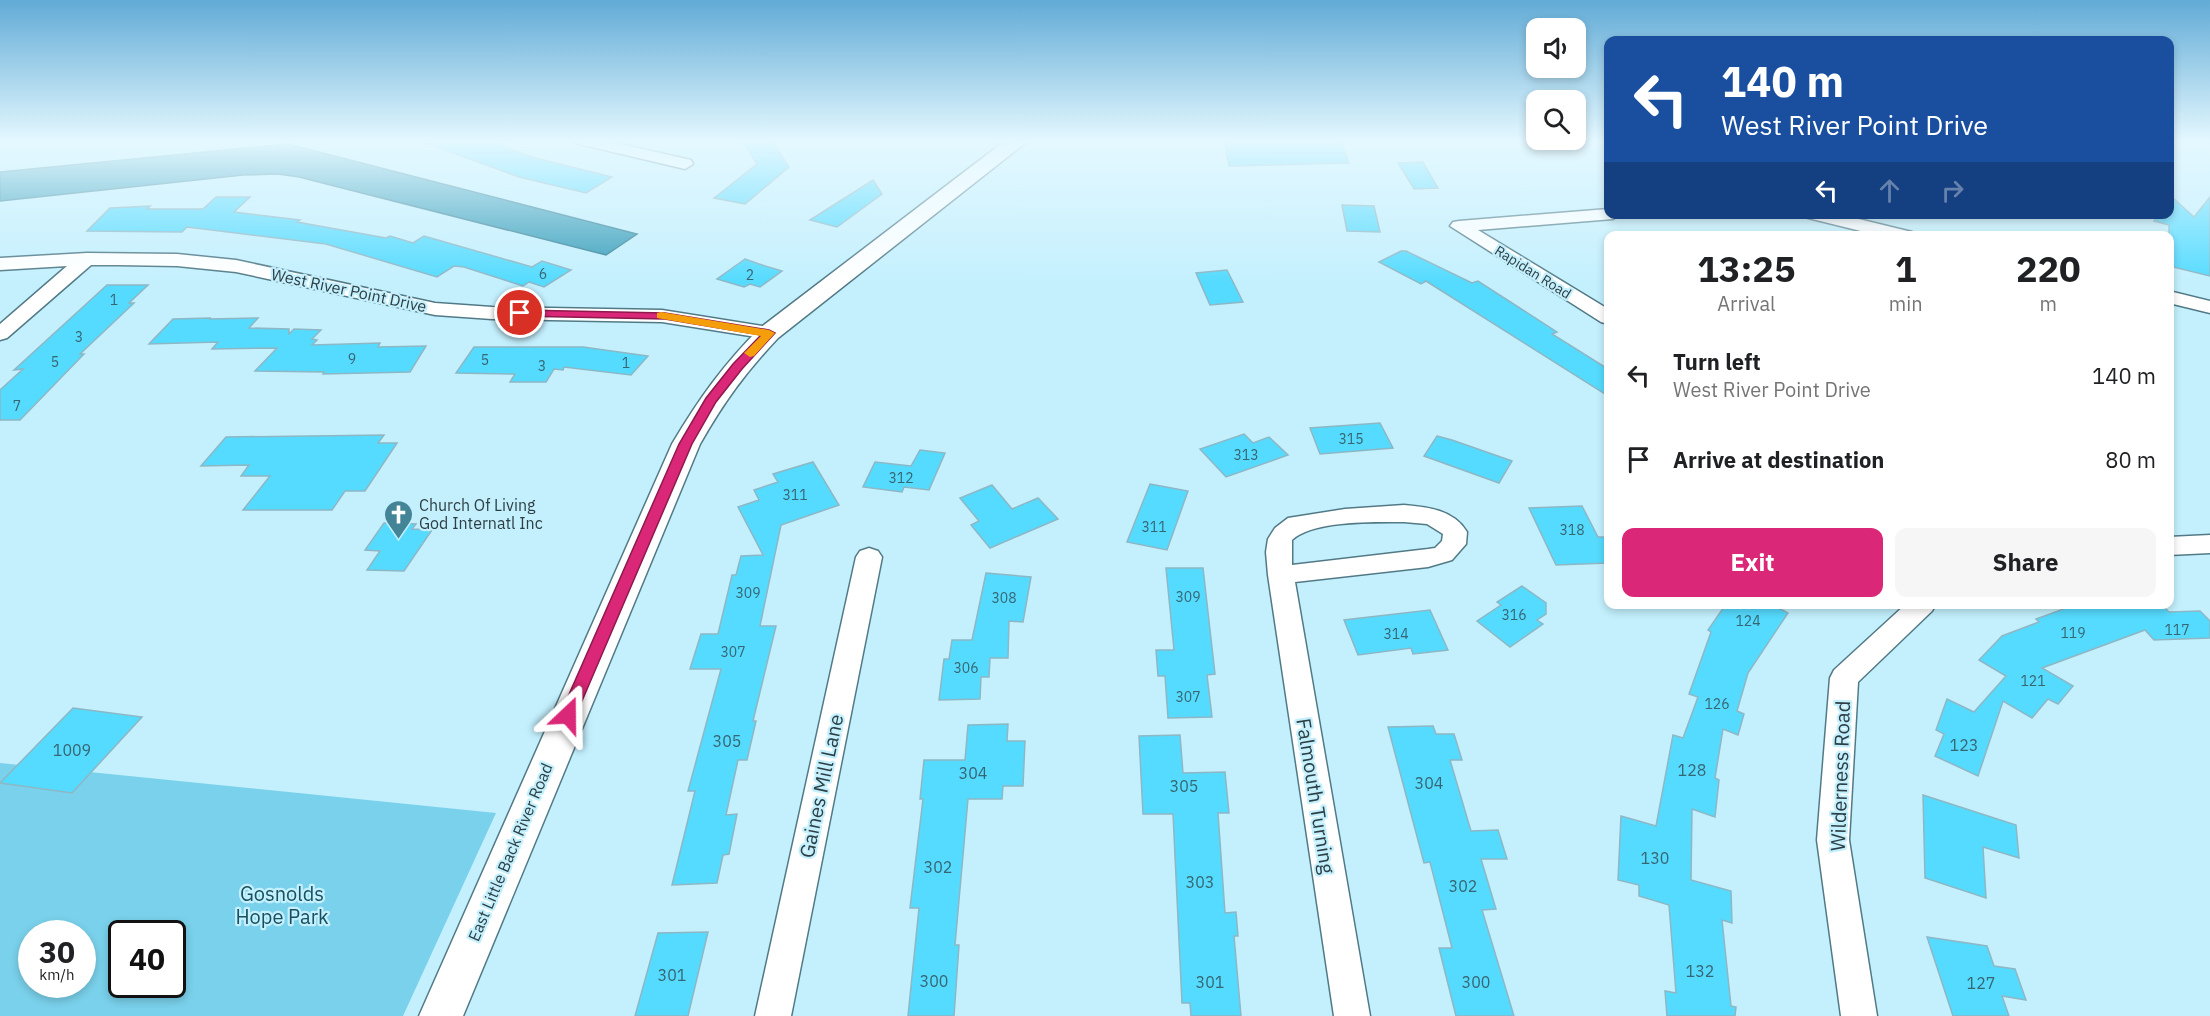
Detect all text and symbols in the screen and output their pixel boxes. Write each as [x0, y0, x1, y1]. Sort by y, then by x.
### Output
map controls [1526, 18, 1586, 150]
button: sound [1526, 18, 1586, 78]
text: 140 m [1721, 54, 1844, 109]
icon: left [1622, 60, 1700, 138]
button: search [1526, 90, 1586, 150]
text: West River Point Drive [1721, 107, 1988, 142]
icon: left [1810, 174, 1843, 207]
icon: ahead [1873, 174, 1906, 207]
icon: right [1936, 174, 1969, 207]
street label: Rapidan Road [1491, 241, 1575, 303]
text: 13:25 [1697, 245, 1796, 292]
text: 1 [1895, 245, 1917, 292]
text: 220 [2016, 245, 2081, 292]
street label: West River Point Drive [270, 264, 429, 316]
house number: 6 [539, 265, 547, 283]
house number: 2 [746, 266, 754, 284]
pin [494, 287, 545, 338]
text: Arrival [1717, 290, 1776, 317]
text: min [1889, 290, 1923, 317]
text: m [2040, 290, 2057, 317]
house number: 1 [110, 291, 118, 309]
icon: arrive [503, 296, 536, 329]
house number: 3 [75, 328, 83, 346]
text: Turn left [1673, 347, 1761, 376]
house number: 9 [348, 350, 356, 368]
house number: 5 [481, 351, 489, 369]
house number: 5 [51, 353, 59, 371]
house number: 1 [622, 354, 630, 372]
house number: 3 [538, 357, 546, 375]
icon: left [1622, 359, 1655, 392]
text: 140 m [2092, 361, 2156, 390]
text: West River Point Drive [1673, 376, 1871, 403]
house number: 7 [13, 397, 21, 415]
house number: 315 [1338, 430, 1364, 448]
icon: arrive [1622, 443, 1655, 476]
text: Arrive at destination [1673, 445, 1884, 474]
text: 80 m [2105, 445, 2156, 474]
house number: 313 [1233, 446, 1259, 464]
house number: 312 [888, 469, 914, 487]
house number: 311 [782, 486, 808, 504]
place label: Church Of Living God Internatl Inc [419, 495, 543, 533]
church icon: Church Of Living God Internatl Inc [382, 498, 414, 540]
house number: 311 [1141, 518, 1167, 536]
house number: 318 [1559, 521, 1585, 539]
button: Exit [1622, 528, 1883, 597]
button: Share [1895, 528, 2156, 597]
house number: 309 [735, 584, 761, 602]
house number: 309 [1175, 588, 1201, 606]
house number: 308 [991, 589, 1017, 607]
house number: 316 [1501, 606, 1527, 624]
house number: 124 [1735, 612, 1761, 630]
house number: 117 [2164, 621, 2190, 639]
house number: 119 [2060, 624, 2086, 642]
house number: 314 [1383, 625, 1409, 643]
house number: 307 [720, 643, 746, 661]
house number: 306 [953, 659, 979, 677]
house number: 121 [2020, 672, 2046, 690]
position arrow [536, 683, 600, 747]
house number: 307 [1175, 688, 1201, 706]
house number: 126 [1704, 695, 1730, 713]
street label: Wilderness Road [1824, 700, 1856, 852]
street label: Gaines Mill Lane [793, 712, 849, 860]
street label: Falmouth Turning [1290, 716, 1342, 876]
house number: 305 [713, 731, 741, 751]
house number: 123 [1950, 735, 1978, 755]
house number: 1009 [53, 740, 91, 760]
street label: East Little Back River Road [463, 760, 557, 944]
house number: 128 [1678, 760, 1706, 780]
house number: 304 [959, 763, 987, 783]
house number: 304 [1415, 773, 1443, 793]
house number: 305 [1170, 776, 1198, 796]
house number: 130 [1641, 848, 1669, 868]
house number: 302 [924, 857, 952, 877]
house number: 303 [1186, 872, 1214, 892]
house number: 302 [1449, 876, 1477, 896]
park label: Gosnolds Hope Park [235, 880, 329, 930]
speed limit sign: 40 [108, 920, 186, 998]
text: 30 [39, 932, 75, 971]
house number: 132 [1686, 961, 1714, 981]
text: km/h [39, 965, 75, 984]
house number: 301 [658, 965, 686, 985]
house number: 300 [920, 971, 948, 991]
house number: 301 [1196, 972, 1224, 992]
house number: 300 [1462, 972, 1490, 992]
house number: 127 [1967, 973, 1995, 993]

